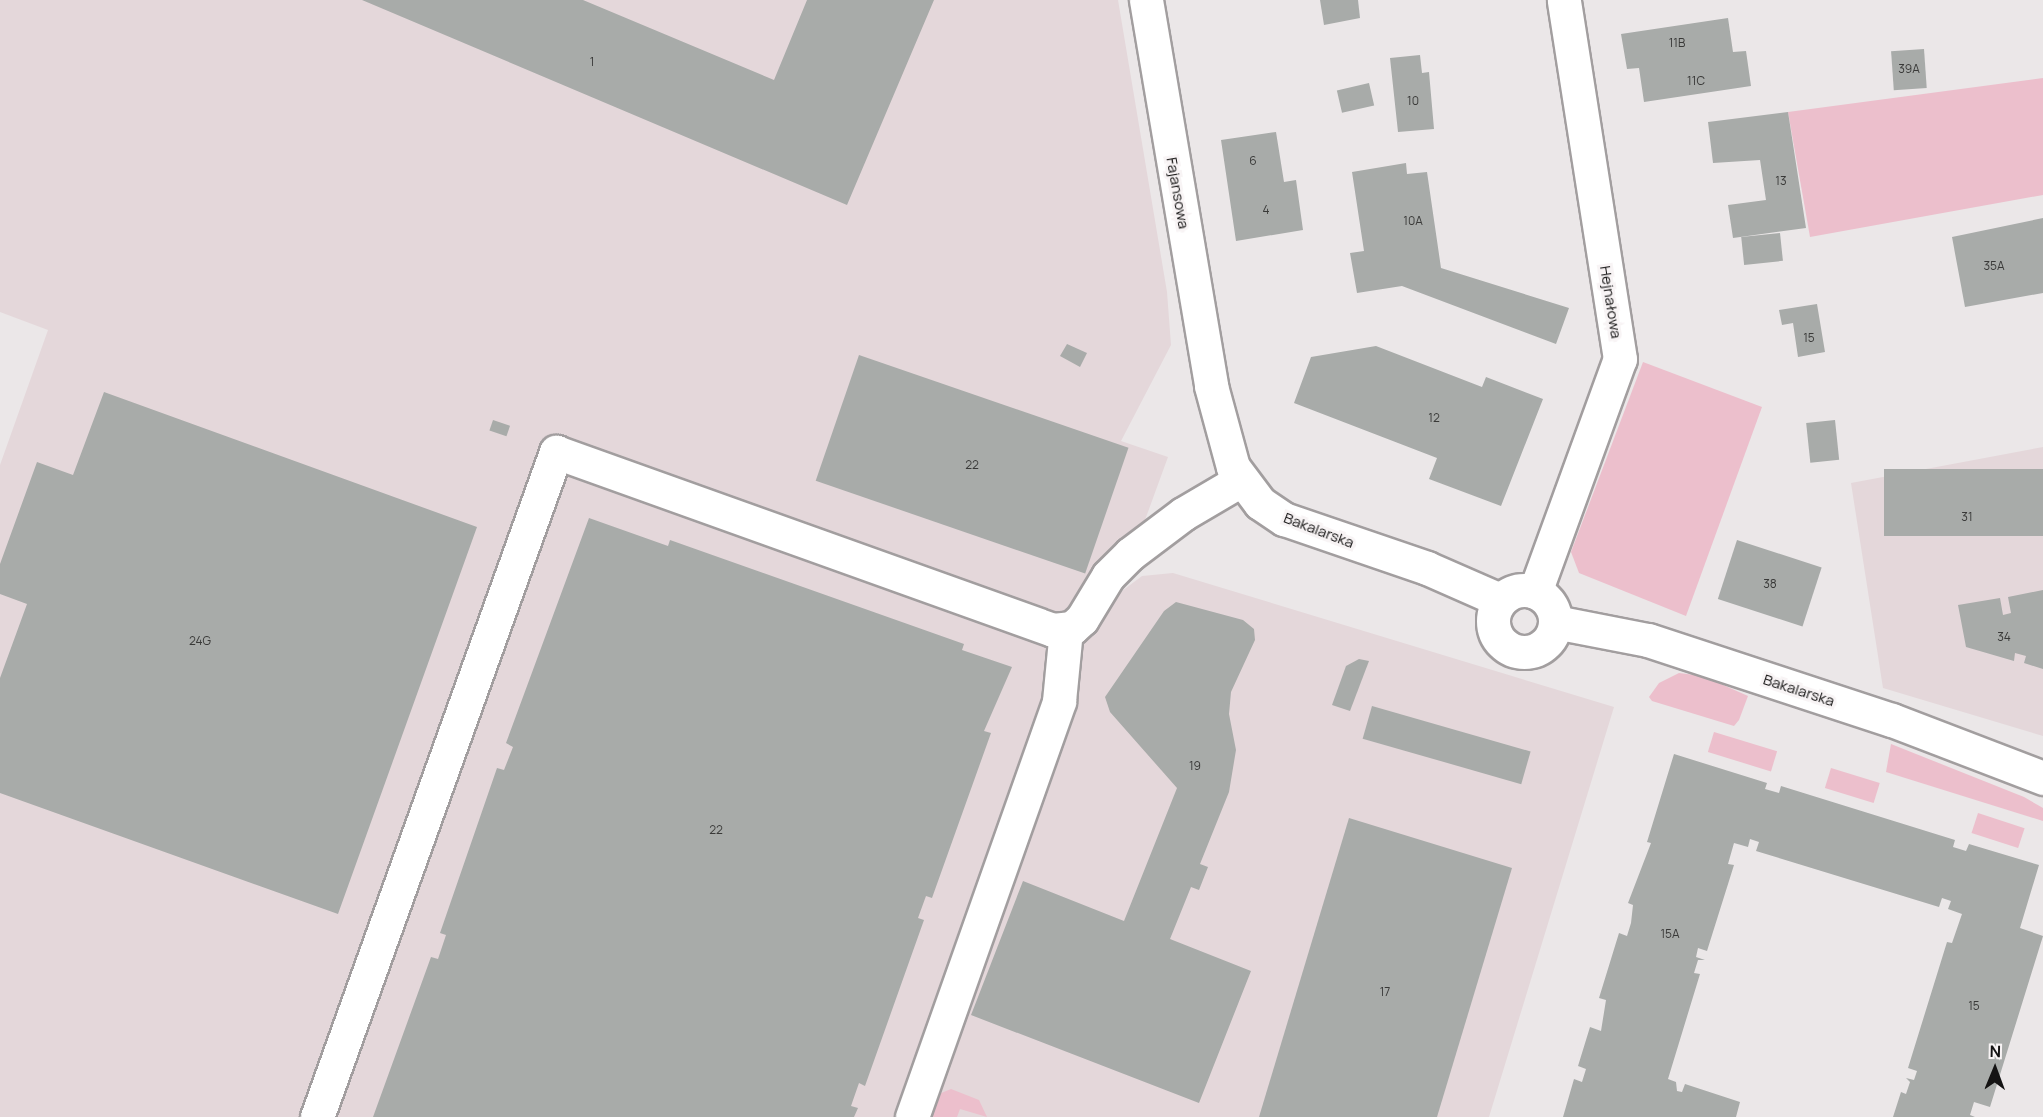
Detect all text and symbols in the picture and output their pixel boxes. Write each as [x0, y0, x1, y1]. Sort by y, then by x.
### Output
house number: 11B [1669, 36, 1685, 50]
house number: 1 [590, 55, 594, 69]
house number: 39A [1898, 62, 1920, 76]
house number: 11C [1687, 74, 1705, 88]
house number: 10 [1407, 94, 1419, 108]
house number: 6 [1249, 154, 1257, 168]
street label: Fajansowa [1163, 156, 1193, 230]
house number: 13 [1775, 174, 1787, 188]
house number: 4 [1262, 203, 1270, 217]
house number: 10A [1403, 214, 1423, 228]
house number: 35A [1983, 259, 2005, 273]
street label: Hejnałowa [1596, 264, 1626, 340]
house number: 15 [1803, 331, 1815, 345]
house number: 12 [1428, 411, 1440, 425]
house number: 22 [965, 458, 979, 472]
street label: Bakalarska [1281, 508, 1357, 552]
house number: 31 [1961, 510, 1973, 524]
house number: 38 [1763, 577, 1777, 591]
house number: 34 [1997, 630, 2011, 644]
house number: 24G [189, 634, 211, 648]
street label: Bakalarska [1761, 670, 1837, 710]
house number: 19 [1189, 759, 1201, 773]
house number: 22 [709, 823, 723, 837]
house number: 15A [1660, 927, 1680, 941]
house number: 17 [1380, 985, 1390, 999]
house number: 15 [1968, 999, 1980, 1013]
north arrow [1965, 1039, 2025, 1099]
text: N [1989, 1040, 2001, 1062]

